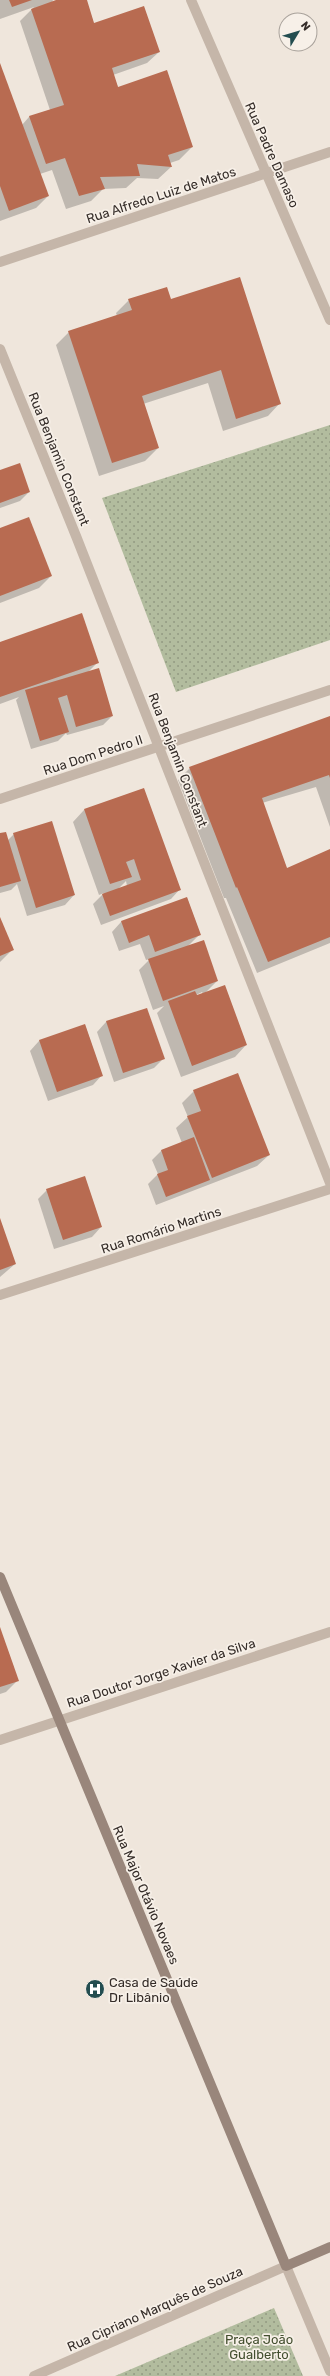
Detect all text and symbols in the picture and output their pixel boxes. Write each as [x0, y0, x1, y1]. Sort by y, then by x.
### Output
north arrow [278, 12, 318, 52]
text: N [298, 19, 313, 33]
street label: Rua Padre Damaso [242, 100, 302, 210]
street label: Rua Alfredo Luiz de Matos [84, 164, 238, 226]
street label: Rua Benjamin Constant [25, 390, 93, 528]
street label: Rua Benjamin Constant [145, 691, 211, 829]
street label: Rua Dom Pedro II [41, 732, 145, 778]
street label: Rua Romário Martins [99, 1203, 223, 1256]
street label: Rua Doutor Jorge Xavier da Silva [65, 1635, 257, 1712]
street label: Rua Major Otávio Novaes [110, 1823, 182, 1967]
place label: Casa de Saúde Dr Libânio [109, 1975, 198, 2005]
hospital icon: Casa de Saúde Dr Libânio [84, 1978, 106, 2000]
street label: Rua Cipriano Marquês de Souza [65, 2263, 245, 2355]
park label: Praça João Gualberto [225, 2332, 293, 2362]

